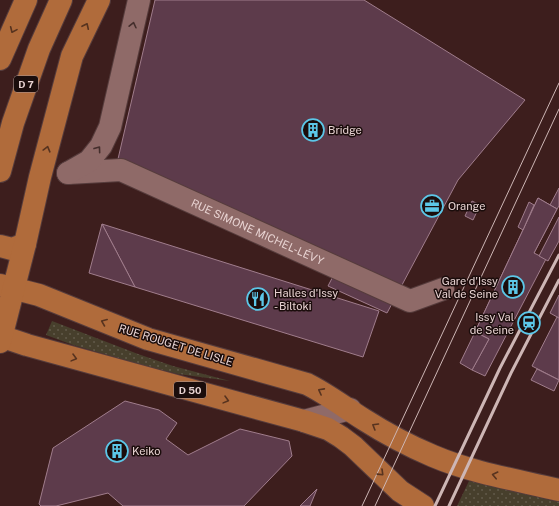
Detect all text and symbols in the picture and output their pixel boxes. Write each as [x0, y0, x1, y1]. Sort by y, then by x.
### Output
one-way arrow [81, 22, 89, 30]
one-way arrow [129, 22, 137, 28]
one-way arrow [10, 25, 18, 33]
road number: D 7 [14, 76, 38, 92]
building icon: Bridge [300, 117, 326, 143]
place label: Bridge [328, 124, 362, 136]
one-way arrow [43, 146, 51, 153]
one-way arrow [93, 147, 100, 154]
office icon: Orange [419, 193, 445, 219]
street label: RUE SIMONE MICHEL-LÉVY [189, 197, 326, 267]
place label: Orange [448, 200, 485, 212]
building icon: Gare d'Issy Val de Seine [500, 274, 526, 300]
place label: Gare d'Issy Val de Seine [435, 275, 498, 300]
restaurant icon: Halles d'Issy - Biltoki [245, 286, 271, 312]
place label: Halles d'Issy - Biltoki [274, 287, 338, 312]
station icon: Issy Val de Seine [516, 310, 542, 336]
place label: Issy Val de Seine [470, 311, 514, 336]
one-way arrow [101, 319, 108, 327]
street label: RUE ROUGET DE LISLE [117, 322, 235, 368]
one-way arrow [70, 353, 77, 362]
road number: D 50 [174, 382, 206, 398]
one-way arrow [318, 389, 325, 396]
one-way arrow [222, 395, 229, 404]
one-way arrow [372, 423, 379, 431]
building icon: Keiko [104, 438, 130, 464]
place label: Keiko [132, 445, 160, 457]
one-way arrow [376, 468, 384, 476]
one-way arrow [492, 472, 498, 480]

